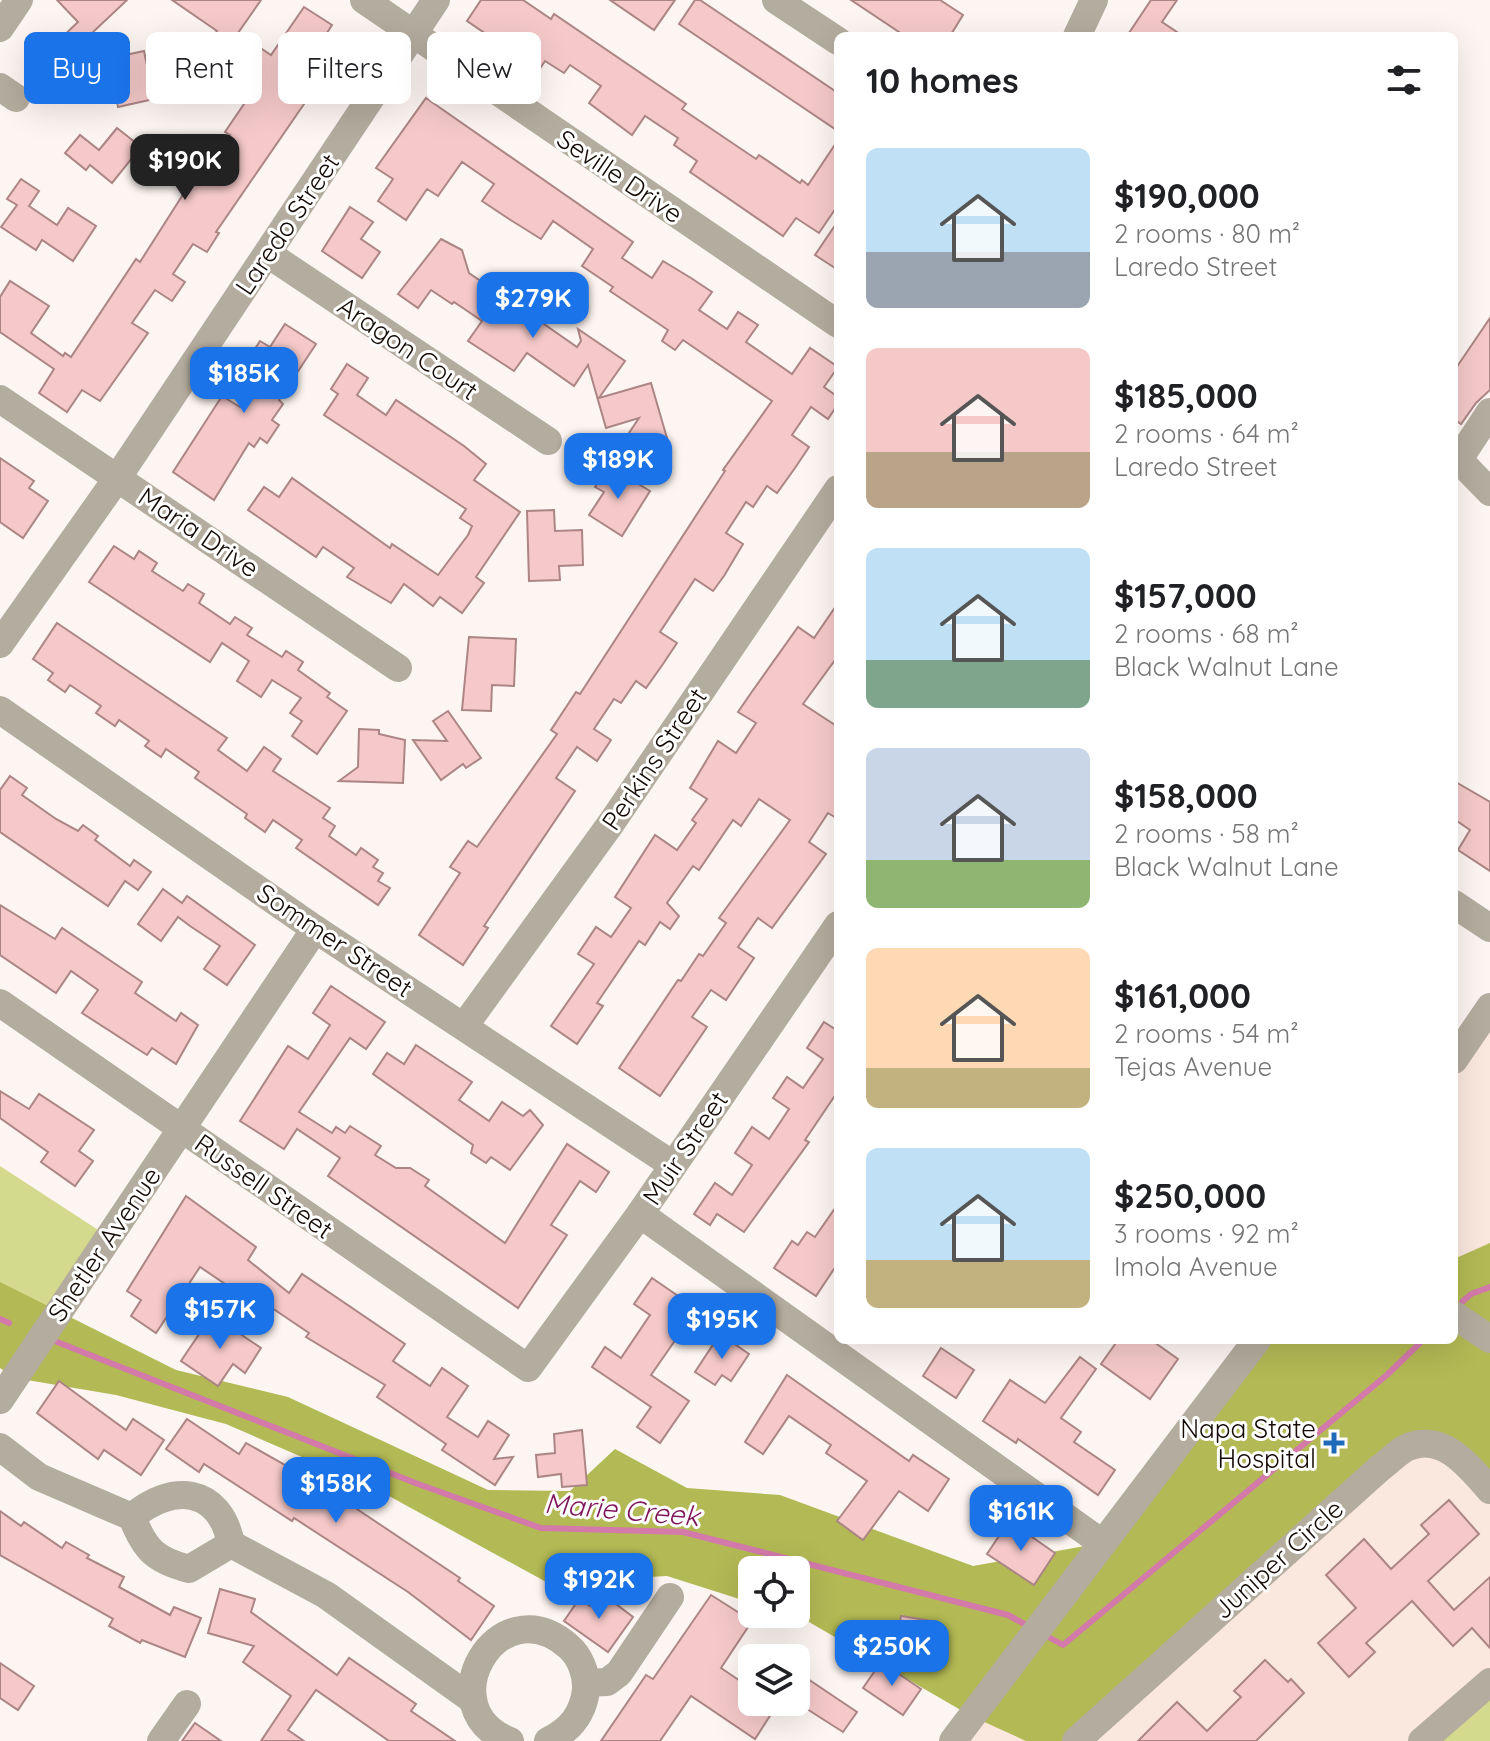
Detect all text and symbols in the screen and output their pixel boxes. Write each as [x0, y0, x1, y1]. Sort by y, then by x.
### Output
chip: Buy [24, 32, 130, 104]
chip: Rent [146, 32, 262, 104]
chip: Filters [278, 32, 411, 104]
chip: New [427, 32, 541, 104]
icon: filters [1382, 58, 1426, 102]
text: 10 homes [866, 59, 1019, 102]
street label: Seville Drive [551, 122, 689, 230]
pin: $190K [129, 134, 241, 202]
text: $190K [148, 143, 222, 176]
street label: Laredo Street [228, 147, 346, 301]
text: $190,000 [1114, 174, 1260, 217]
icon: home [930, 180, 1026, 276]
text: 2 rooms · 80 m² [1114, 217, 1300, 250]
text: Laredo Street [1114, 250, 1277, 283]
pin: $279K [477, 272, 589, 340]
text: $279K [495, 281, 571, 314]
street label: Aragon Court [332, 289, 484, 407]
pin: $185K [188, 347, 300, 415]
text: $185K [208, 356, 280, 389]
text: $185,000 [1114, 374, 1258, 417]
icon: home [930, 380, 1026, 476]
text: 2 rooms · 64 m² [1114, 417, 1299, 450]
pin: $189K [562, 433, 674, 501]
text: $189K [582, 442, 654, 475]
text: Laredo Street [1114, 450, 1277, 483]
street label: Maria Drive [132, 480, 266, 584]
text: $157,000 [1114, 574, 1257, 617]
icon: home [930, 580, 1026, 676]
text: 2 rooms · 68 m² [1114, 617, 1299, 650]
text: Black Walnut Lane [1114, 650, 1339, 683]
street label: Perkins Street [594, 681, 714, 837]
text: $158,000 [1114, 774, 1258, 817]
icon: home [930, 780, 1026, 876]
text: 2 rooms · 58 m² [1114, 817, 1299, 850]
text: Black Walnut Lane [1114, 850, 1339, 883]
street label: Sommer Street [251, 876, 419, 1004]
text: $161,000 [1114, 974, 1251, 1017]
icon: home [930, 980, 1026, 1076]
text: 2 rooms · 54 m² [1114, 1017, 1298, 1050]
text: Tejas Avenue [1114, 1050, 1272, 1083]
street label: Muir Street [635, 1085, 735, 1211]
street label: Russell Street [189, 1126, 339, 1246]
street label: Shetler Avenue [40, 1160, 168, 1328]
text: $250,000 [1114, 1174, 1266, 1217]
icon: home [930, 1180, 1026, 1276]
text: 3 rooms · 92 m² [1114, 1217, 1299, 1250]
text: Imola Avenue [1114, 1250, 1278, 1283]
pin: $157K [164, 1283, 276, 1351]
text: $157K [184, 1292, 256, 1325]
pin: $195K [666, 1293, 778, 1361]
text: $195K [686, 1302, 758, 1335]
place label: Napa State Hospital [1180, 1412, 1316, 1475]
marker: Napa State Hospital [1323, 1432, 1345, 1454]
pin: $158K [280, 1457, 392, 1525]
text: $158K [300, 1466, 372, 1499]
water label: Marie Creek [543, 1485, 704, 1533]
pin: $161K [965, 1485, 1077, 1553]
street label: Juniper Circle [1206, 1492, 1350, 1626]
text: $161K [988, 1494, 1054, 1527]
pin: $192K [543, 1553, 655, 1621]
map controls [738, 1556, 810, 1716]
button: locate [738, 1556, 810, 1628]
text: $192K [563, 1562, 635, 1595]
pin: $250K [836, 1620, 948, 1688]
text: $250K [853, 1629, 931, 1662]
button: layers [738, 1644, 810, 1716]

